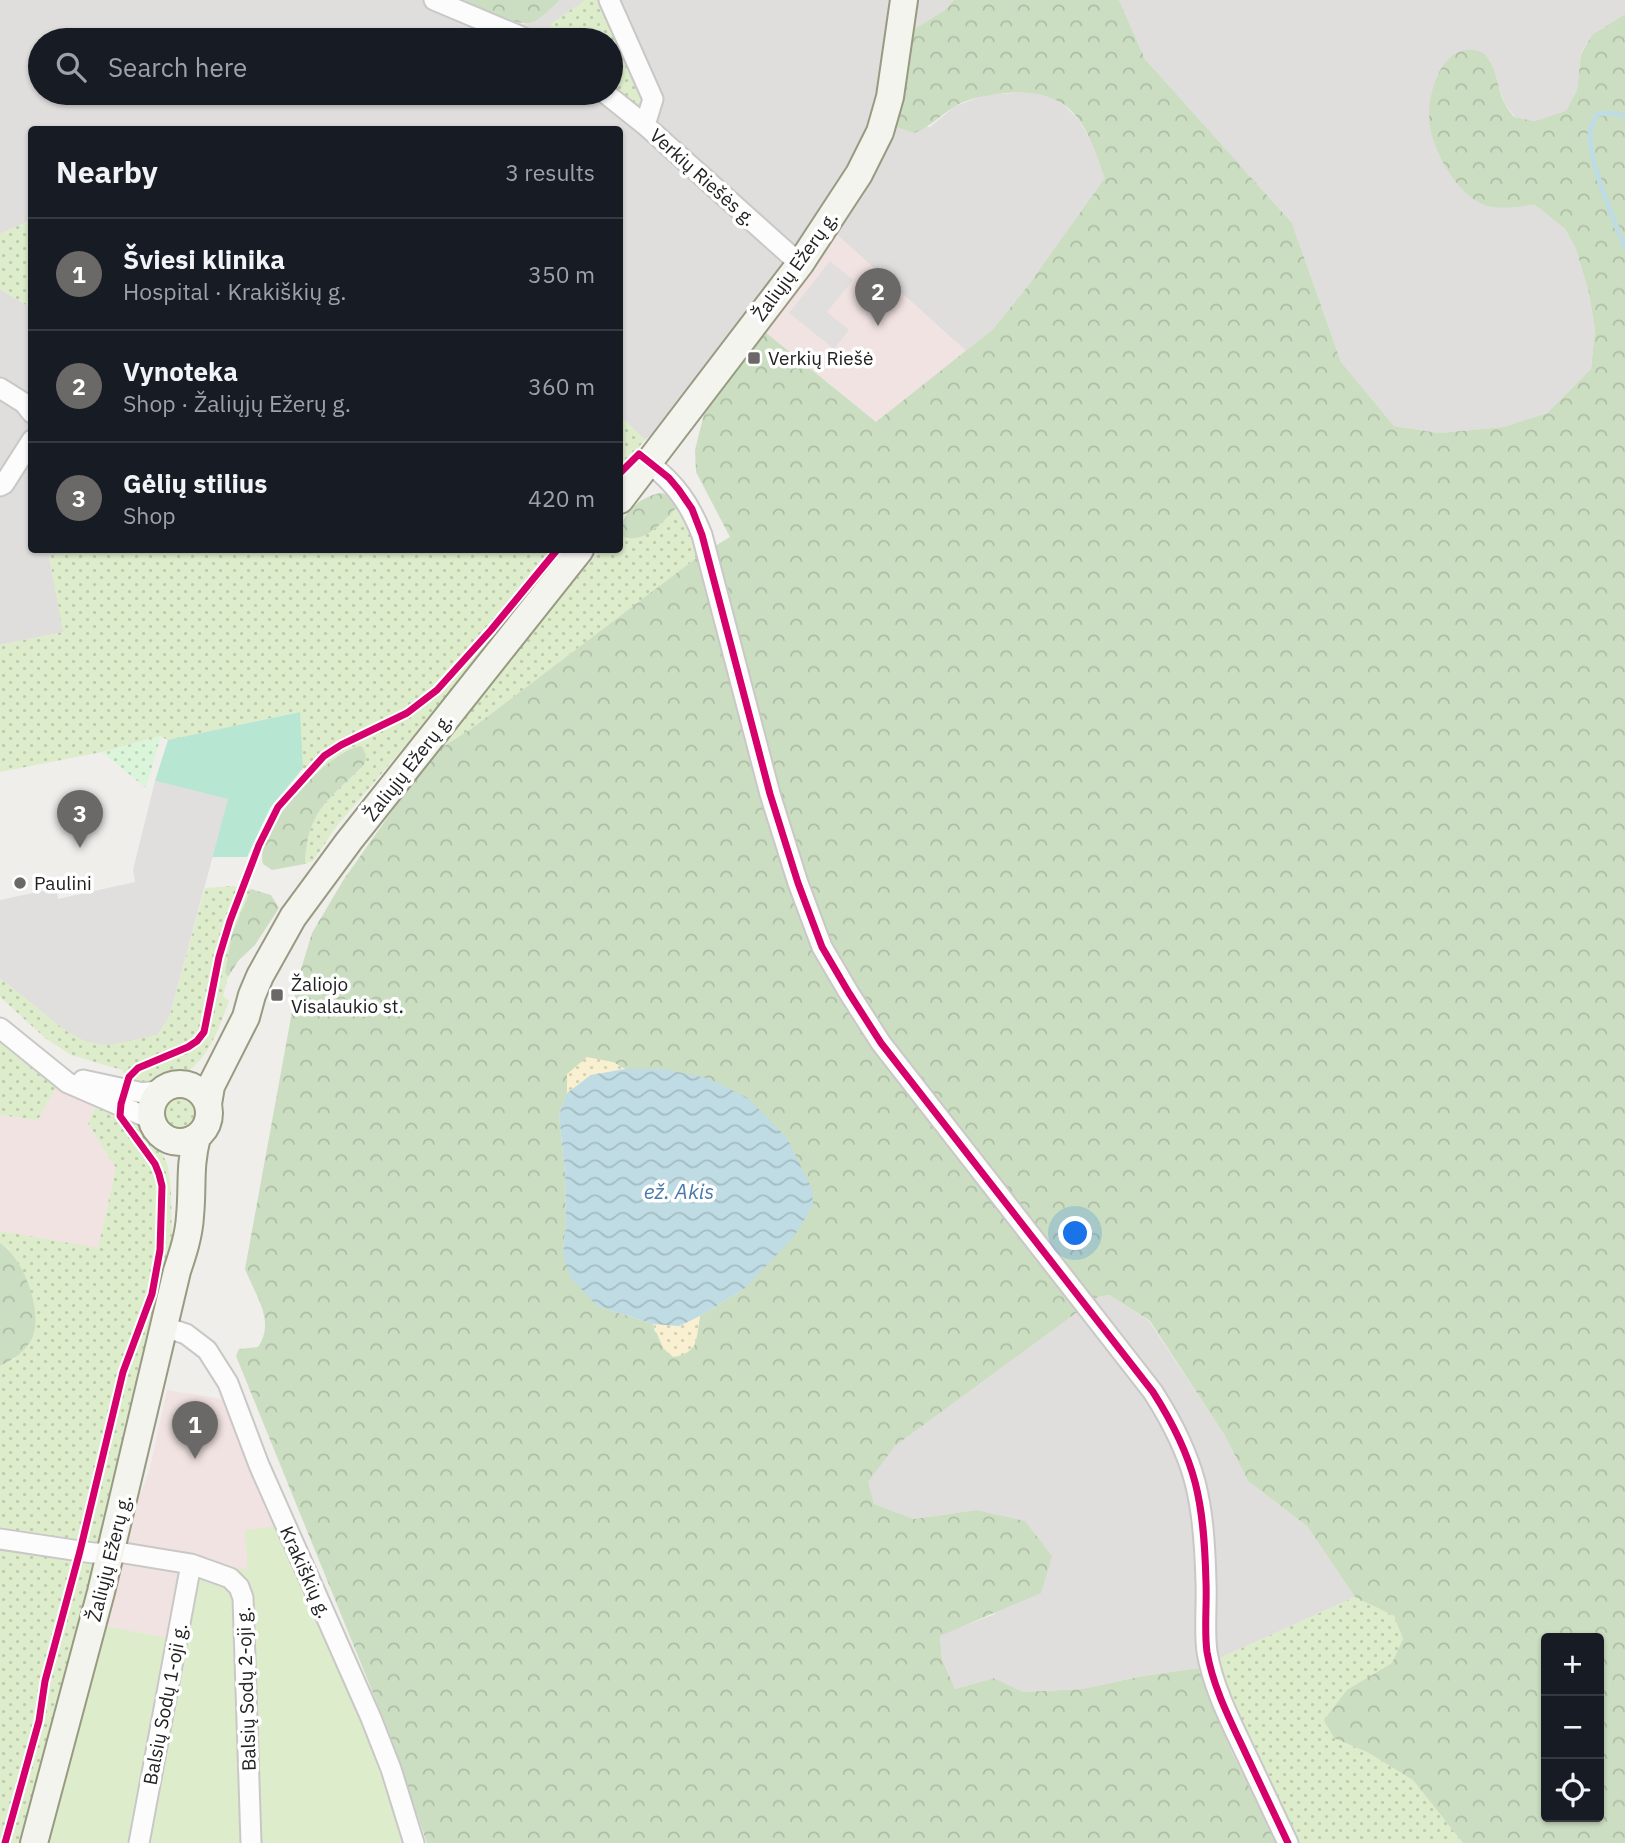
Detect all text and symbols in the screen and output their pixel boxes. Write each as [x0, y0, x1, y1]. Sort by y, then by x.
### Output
search box [28, 28, 623, 105]
icon: search [52, 48, 90, 86]
text: Search here [108, 50, 247, 84]
street label: Verkių Riešės g. [645, 123, 761, 231]
text: Nearby [56, 152, 158, 191]
text: 3 results [505, 157, 595, 187]
street label: Žaliųjų Ežerų g. [747, 206, 843, 326]
text: Šviesi klinika [123, 242, 285, 276]
text: 1 [72, 259, 86, 289]
text: 350 m [528, 259, 595, 289]
pin: 2 [855, 268, 901, 326]
text: Hospital · Krakiškių g. [123, 276, 347, 306]
place label: Verkių Riešė [768, 346, 873, 370]
marker: Verkių Riešė [746, 350, 762, 366]
text: Vynoteka [123, 354, 238, 388]
text: 2 [72, 371, 86, 401]
text: 360 m [528, 371, 595, 401]
text: Shop · Žaliųjų Ežerų g. [123, 388, 351, 418]
text: Gėlių stilius [123, 466, 267, 500]
text: 3 [72, 483, 86, 513]
text: 420 m [528, 483, 595, 513]
text: Shop [123, 500, 176, 530]
street label: Žaliųjų Ežerų g. [359, 708, 457, 826]
pin: 3 [57, 790, 103, 848]
place label: Paulini [34, 871, 92, 895]
marker: Paulini [12, 875, 28, 891]
place label: Žaliojo Visalaukio st. [291, 972, 404, 1018]
marker: Žaliojo Visalaukio st. [269, 987, 285, 1003]
water label: ež. Akis [644, 1177, 714, 1205]
your location [1058, 1216, 1092, 1250]
pin: 1 [172, 1401, 218, 1459]
street label: Žaliųjų Ežerų g. [82, 1492, 136, 1624]
street label: Krakiškių g. [275, 1522, 337, 1622]
street label: Balsių Sodų 2-oji g. [231, 1607, 261, 1771]
street label: Balsių Sodų 1-oji g. [138, 1621, 192, 1787]
map controls [1541, 1633, 1604, 1822]
button: + [1541, 1633, 1604, 1696]
button: − [1541, 1696, 1604, 1759]
button: locate [1541, 1759, 1604, 1822]

